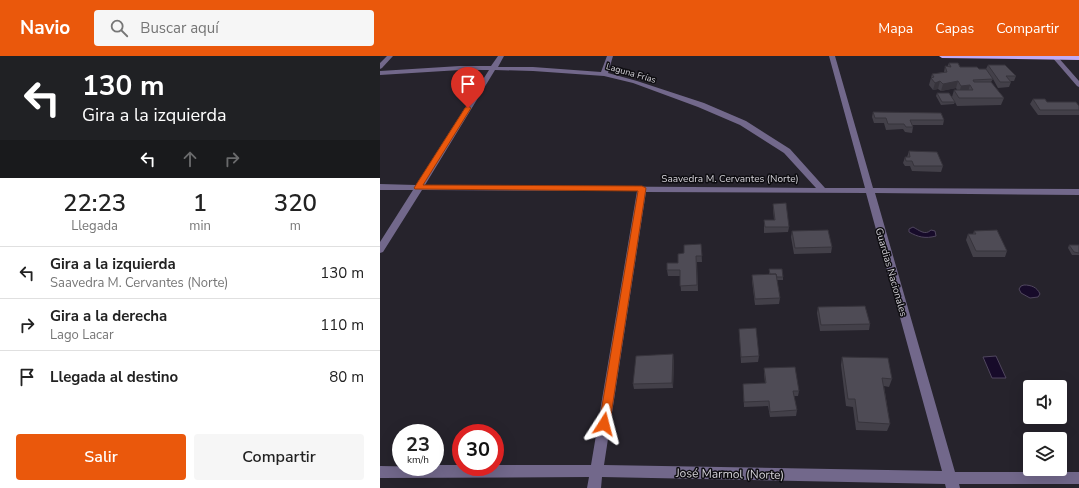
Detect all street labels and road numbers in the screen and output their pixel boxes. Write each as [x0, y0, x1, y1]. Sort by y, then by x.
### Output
street label: Laguna Frías [605, 60, 657, 86]
street label: Saavedra M. Cervantes (Norte) [661, 172, 799, 186]
street label: Guardias Nacionales [872, 226, 910, 318]
street label: José Marmol (Norte) [675, 465, 784, 483]

